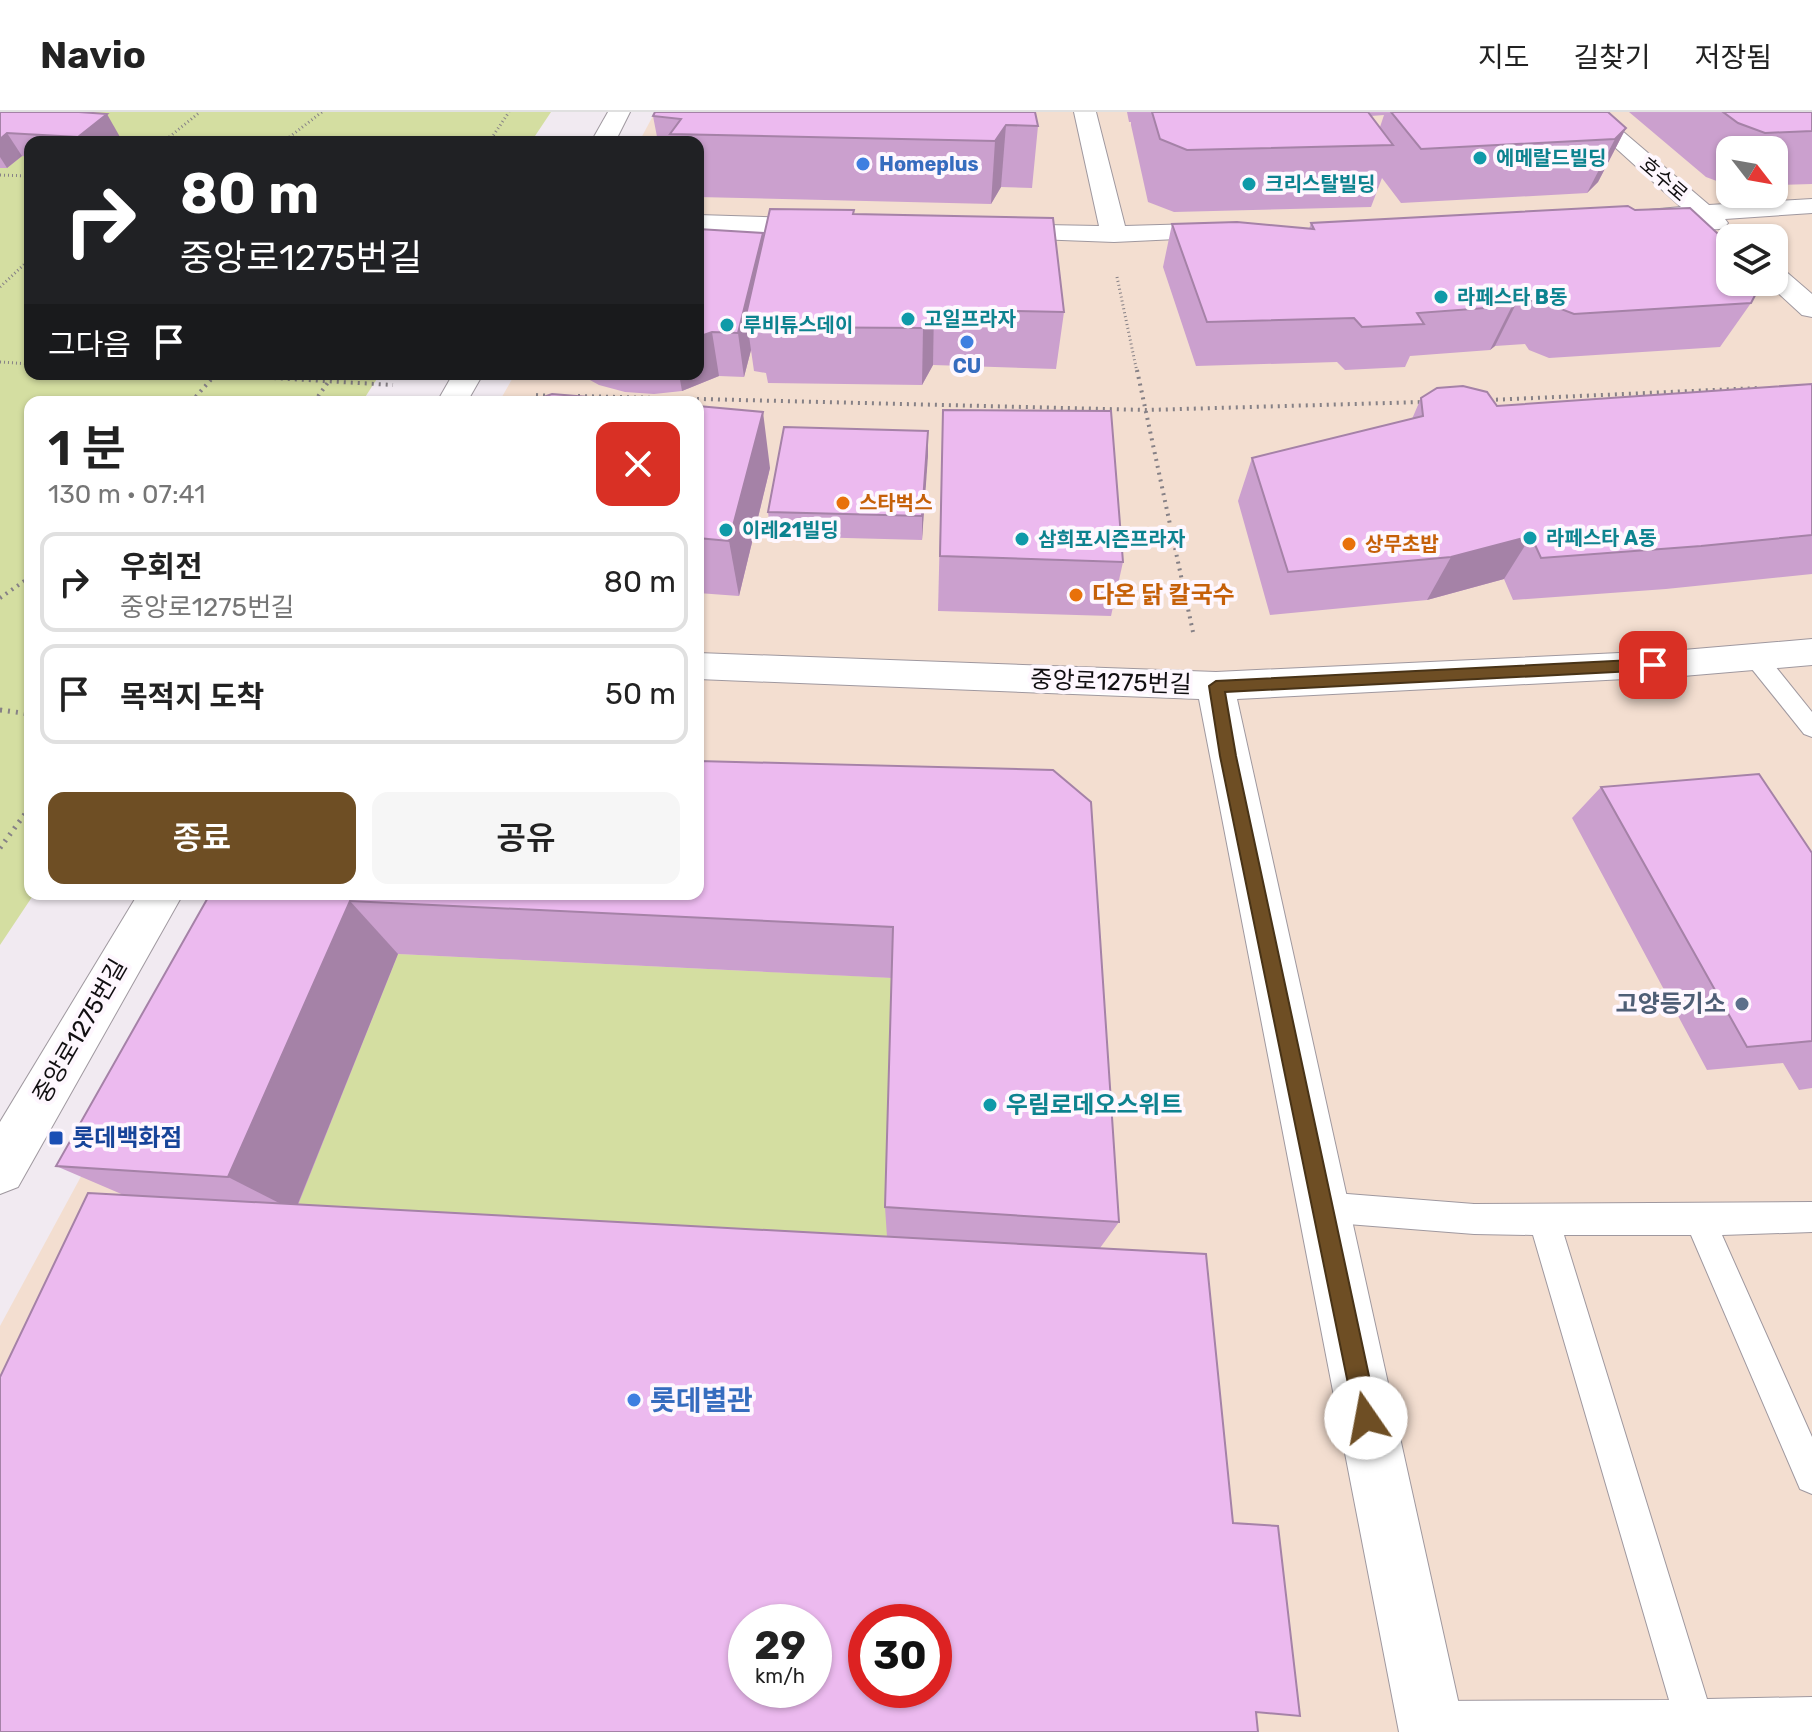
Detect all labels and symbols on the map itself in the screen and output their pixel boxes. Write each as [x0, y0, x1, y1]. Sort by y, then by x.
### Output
north arrow [1716, 136, 1788, 208]
place label: 에메랄드빌딩 [1496, 146, 1606, 170]
marker: 에메랄드빌딩 [1471, 149, 1489, 167]
place label: Homeplus [879, 152, 979, 176]
street label: 호수로 [1635, 152, 1693, 206]
marker: Homeplus [854, 155, 872, 173]
place label: 크리스탈빌딩 [1265, 172, 1375, 196]
marker: 크리스탈빌딩 [1240, 175, 1258, 193]
place label: 라페스타 B동 [1457, 285, 1567, 309]
marker: 라페스타 B동 [1432, 288, 1450, 306]
place label: 고일프라자 [924, 307, 1017, 331]
marker: 고일프라자 [899, 310, 917, 328]
place label: 루비튜스데이 [743, 313, 853, 337]
marker: 루비튜스데이 [718, 316, 736, 334]
marker: CU [958, 333, 976, 351]
place label: CU [953, 354, 981, 378]
place label: 스타벅스 [859, 491, 933, 515]
marker: 스타벅스 [834, 494, 852, 512]
place label: 이레21빌딩 [742, 518, 839, 542]
marker: 이레21빌딩 [717, 521, 735, 539]
place label: 라페스타 A동 [1546, 526, 1657, 550]
place label: 삼희포시즌프라자 [1038, 527, 1186, 551]
marker: 라페스타 A동 [1521, 529, 1539, 547]
marker: 삼희포시즌프라자 [1013, 530, 1031, 548]
place label: 상무초밥 [1365, 532, 1439, 556]
marker: 상무초밥 [1340, 535, 1358, 553]
place label: 다온 닭 칼국수 [1092, 581, 1235, 609]
marker: 다온 닭 칼국수 [1067, 586, 1085, 604]
pin [1619, 631, 1687, 699]
street label: 중앙로1275번길 [1030, 665, 1192, 699]
street label: 중앙로1275번길 [28, 954, 132, 1108]
place label: 고양등기소 [1616, 990, 1726, 1018]
marker: 고양등기소 [1733, 995, 1751, 1013]
place label: 우림로데오스위트 [1006, 1091, 1183, 1119]
marker: 우림로데오스위트 [981, 1096, 999, 1114]
place label: 롯데백화점 [72, 1124, 182, 1152]
marker: 롯데백화점 [47, 1129, 65, 1147]
position arrow [1324, 1376, 1408, 1460]
place label: 롯데별관 [650, 1384, 753, 1417]
marker: 롯데별관 [625, 1391, 643, 1409]
speed limit sign: 30 [848, 1604, 952, 1708]

